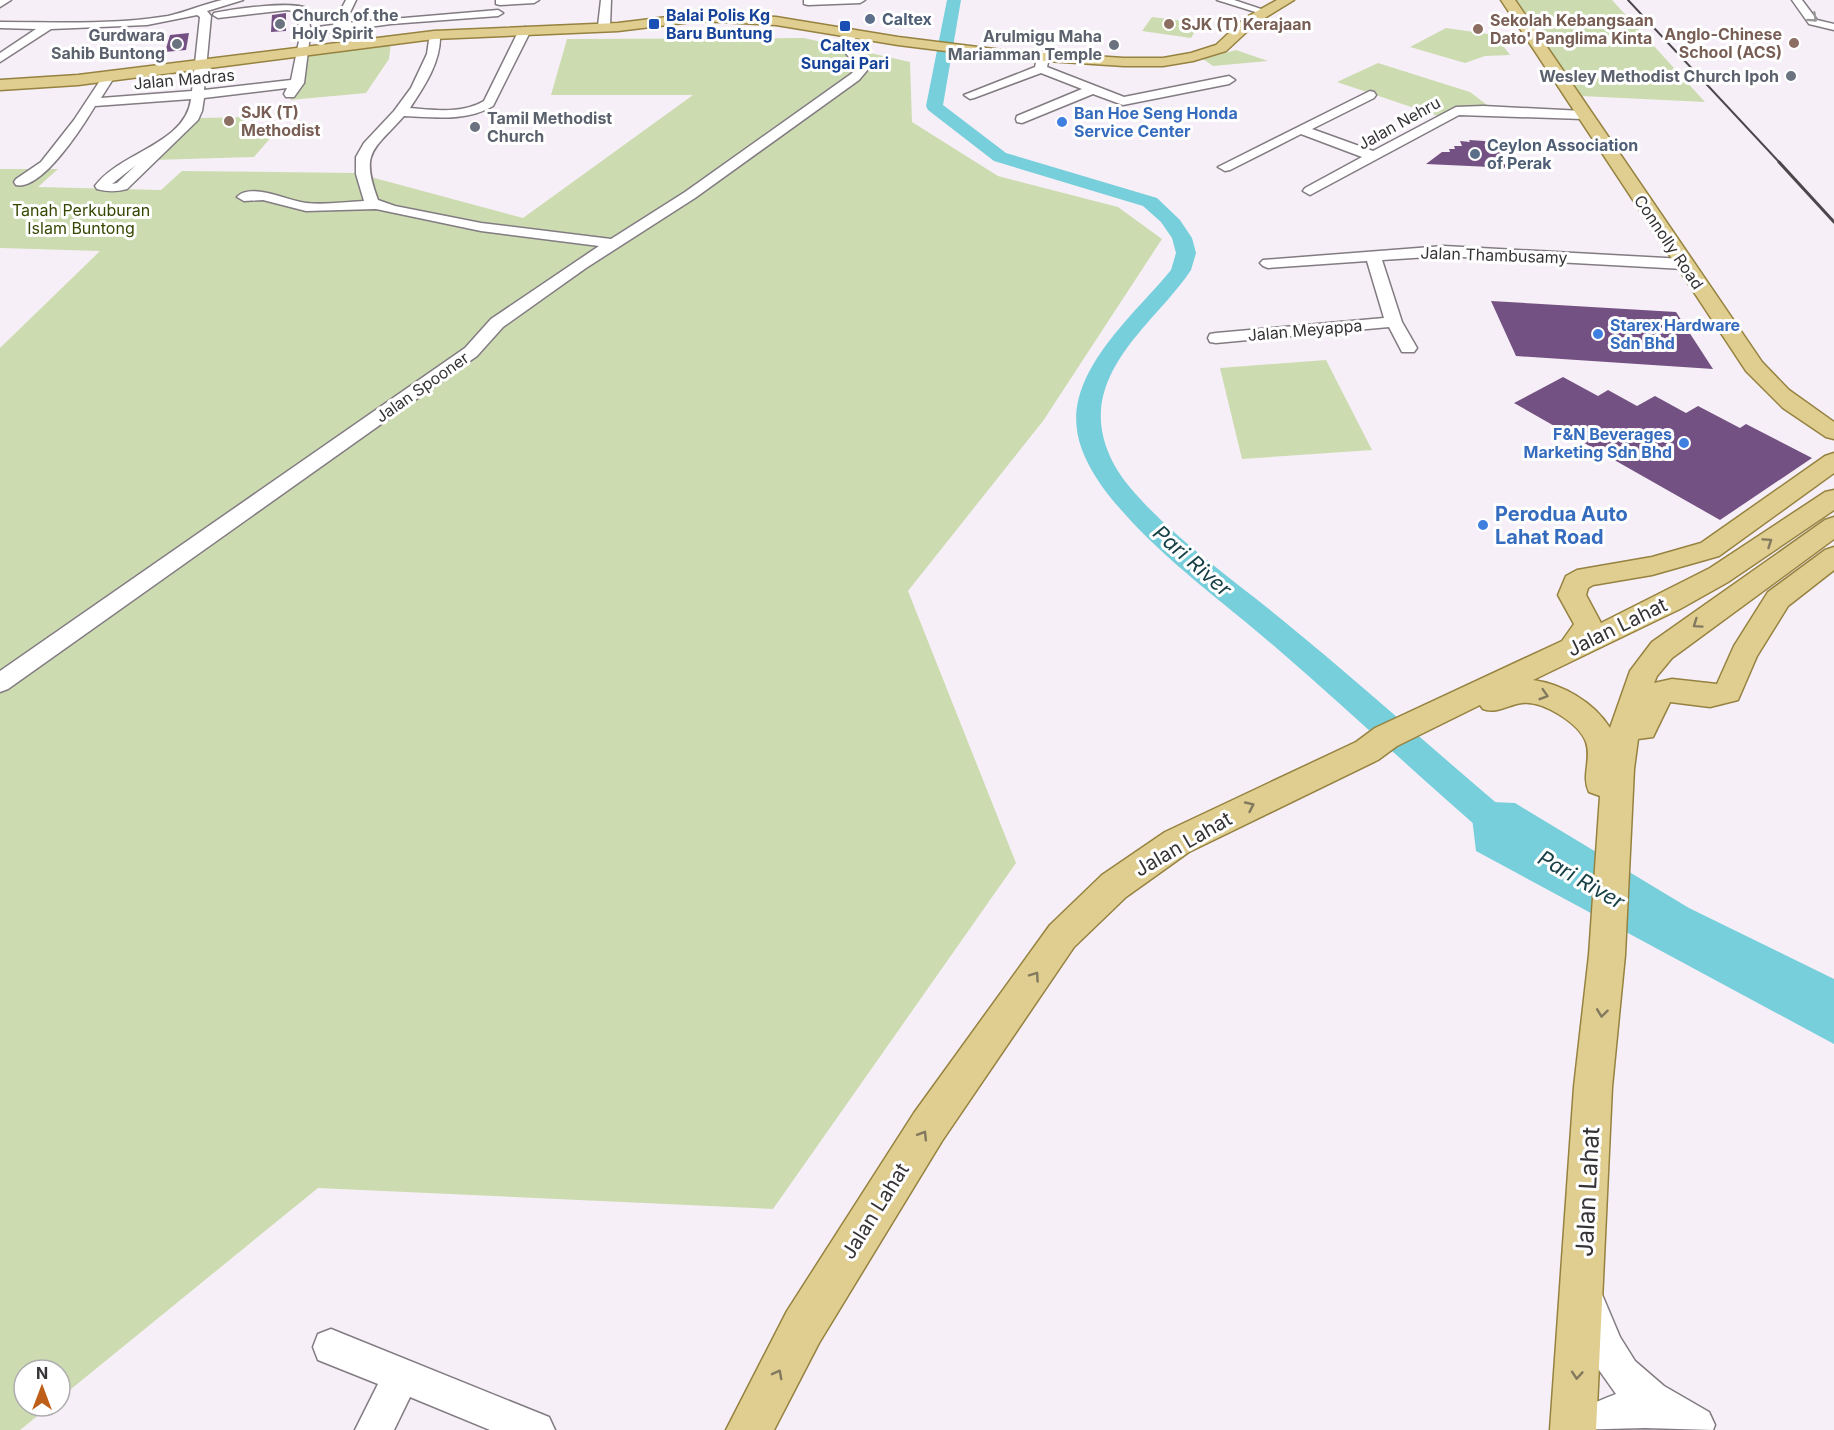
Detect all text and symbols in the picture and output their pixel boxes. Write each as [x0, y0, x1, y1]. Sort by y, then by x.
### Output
place label: Church of the Holy Spirit [292, 5, 398, 43]
place label: Balai Polis Kg Baru Buntung [666, 5, 773, 43]
place label: Caltex [882, 9, 932, 29]
place label: Sekolah Kebangsaan Dato' Panglima Kinta [1490, 10, 1654, 48]
one-way arrow [1806, 11, 1817, 22]
marker: Caltex [863, 12, 877, 26]
place label: SJK (T) Kerajaan [1181, 14, 1312, 34]
marker: Church of the Holy Spirit [273, 17, 287, 31]
marker: Balai Polis Kg Baru Buntung [647, 17, 661, 31]
marker: SJK (T) Kerajaan [1162, 17, 1176, 31]
marker: Caltex Sungai Pari [838, 19, 852, 33]
marker: Sekolah Kebangsaan Dato' Panglima Kinta [1471, 22, 1485, 36]
place label: Anglo-Chinese School (ACS) [1664, 24, 1782, 62]
place label: Gurdwara Sahib Buntong [51, 25, 165, 63]
place label: Arulmigu Maha Mariamman Temple [948, 26, 1102, 64]
place label: Caltex Sungai Pari [801, 35, 889, 73]
marker: Anglo-Chinese School (ACS) [1787, 36, 1801, 50]
marker: Gurdwara Sahib Buntong [170, 37, 184, 51]
marker: Arulmigu Maha Mariamman Temple [1107, 38, 1121, 52]
street label: Jalan Madras [133, 65, 235, 93]
place label: Wesley Methodist Church Ipoh [1539, 66, 1779, 86]
marker: Wesley Methodist Church Ipoh [1784, 69, 1798, 83]
street label: Jalan Nehru [1354, 92, 1444, 154]
place label: SJK (T) Methodist [241, 102, 320, 140]
place label: Ban Hoe Seng Honda Service Center [1074, 103, 1238, 141]
place label: Tamil Methodist Church [487, 108, 612, 146]
marker: SJK (T) Methodist [222, 114, 236, 128]
marker: Ban Hoe Seng Honda Service Center [1055, 115, 1069, 129]
marker: Tamil Methodist Church [468, 120, 482, 134]
place label: Ceylon Association of Perak [1487, 135, 1638, 173]
marker: Ceylon Association of Perak [1468, 147, 1482, 161]
street label: Connolly Road [1630, 191, 1708, 293]
park label: Tanah Perkuburan Islam Buntong [12, 200, 150, 238]
street label: Jalan Thambusamy [1420, 242, 1568, 268]
street label: Jalan Meyappa [1247, 315, 1363, 345]
place label: Starex Hardware Sdn Bhd [1610, 315, 1740, 353]
marker: Starex Hardware Sdn Bhd [1591, 327, 1605, 341]
street label: Jalan Spooner [372, 348, 472, 426]
place label: F&N Beverages Marketing Sdn Bhd [1524, 424, 1672, 462]
marker: F&N Beverages Marketing Sdn Bhd [1677, 436, 1691, 450]
place label: Perodua Auto Lahat Road [1495, 502, 1628, 549]
marker: Perodua Auto Lahat Road [1476, 518, 1490, 532]
water label: Pari River [1148, 520, 1237, 602]
one-way arrow [1761, 538, 1772, 549]
street label: Jalan Lahat [1563, 592, 1671, 662]
one-way arrow [1693, 617, 1704, 628]
one-way arrow [1538, 688, 1549, 700]
one-way arrow [1244, 801, 1255, 813]
street label: Jalan Lahat [1130, 806, 1236, 881]
water label: Pari River [1534, 845, 1630, 915]
one-way arrow [1027, 971, 1038, 982]
one-way arrow [1596, 1008, 1609, 1018]
street label: Jalan Lahat [1570, 1126, 1605, 1258]
one-way arrow [915, 1131, 926, 1142]
street label: Jalan Lahat [836, 1158, 914, 1263]
north arrow [12, 1358, 72, 1418]
text: N [36, 1363, 48, 1383]
one-way arrow [771, 1370, 782, 1380]
one-way arrow [1571, 1370, 1584, 1379]

